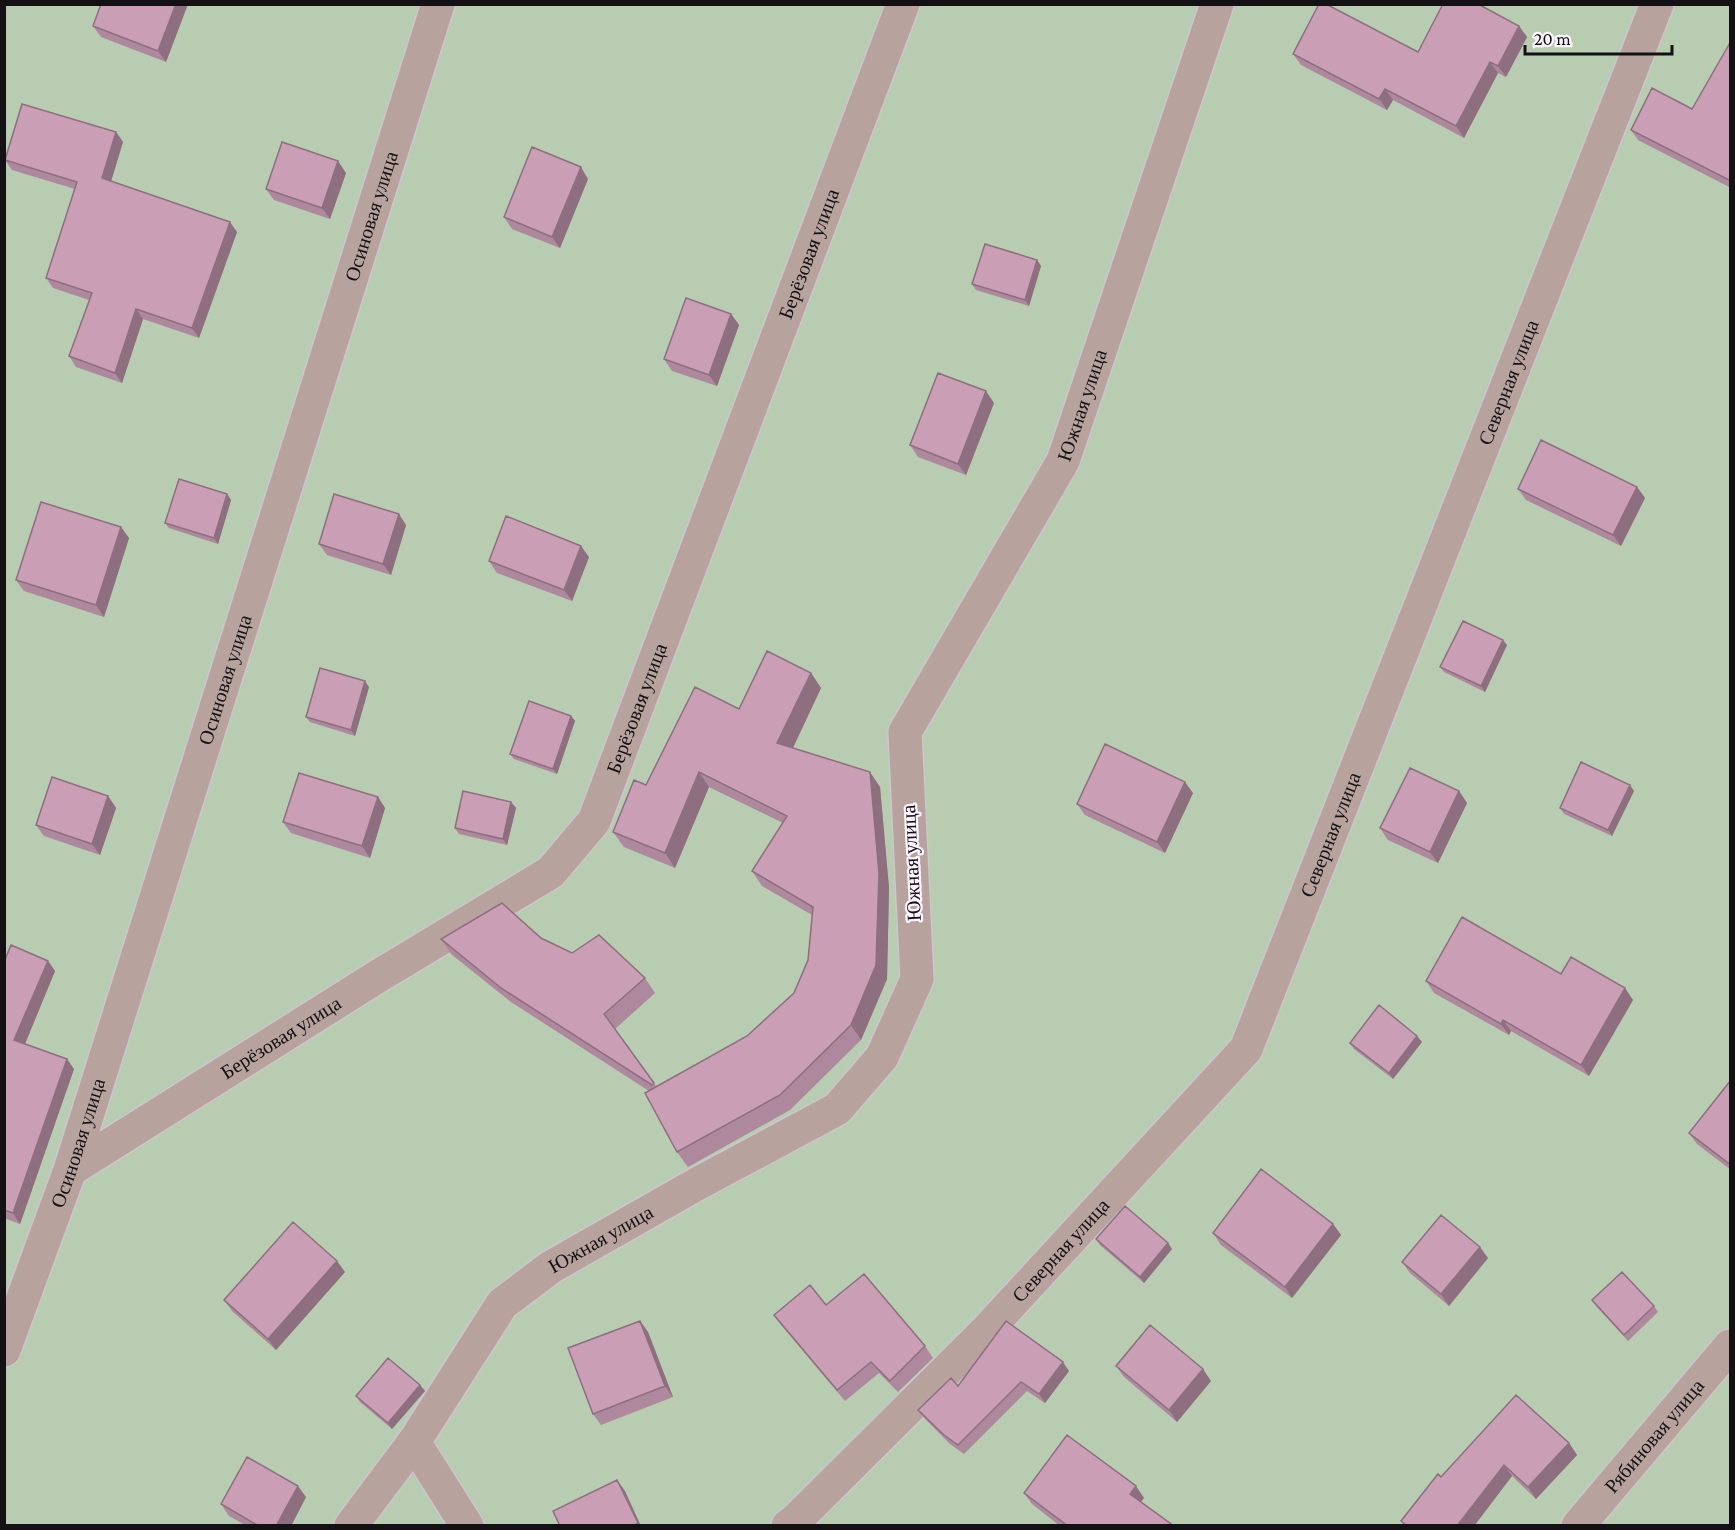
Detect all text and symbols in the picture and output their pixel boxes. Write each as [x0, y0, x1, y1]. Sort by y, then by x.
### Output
scale bar [1525, 18, 1672, 56]
text: 20 m [1534, 29, 1571, 49]
street label: Осиновая улица [340, 148, 402, 284]
street label: Берёзовая улица [774, 185, 843, 322]
street label: Северная улица [1474, 316, 1543, 448]
street label: Южная улица [1053, 346, 1111, 464]
street label: Осиновая улица [194, 612, 256, 747]
street label: Берёзовая улица [602, 640, 671, 777]
street label: Северная улица [1296, 769, 1365, 900]
street label: Южная улица [897, 804, 926, 922]
street label: Берёзовая улица [217, 991, 345, 1083]
street label: Осиновая улица [46, 1075, 109, 1211]
street label: Северная улица [1008, 1194, 1114, 1306]
street label: Южная улица [544, 1200, 657, 1277]
street label: Рябиновая улица [1600, 1375, 1708, 1497]

